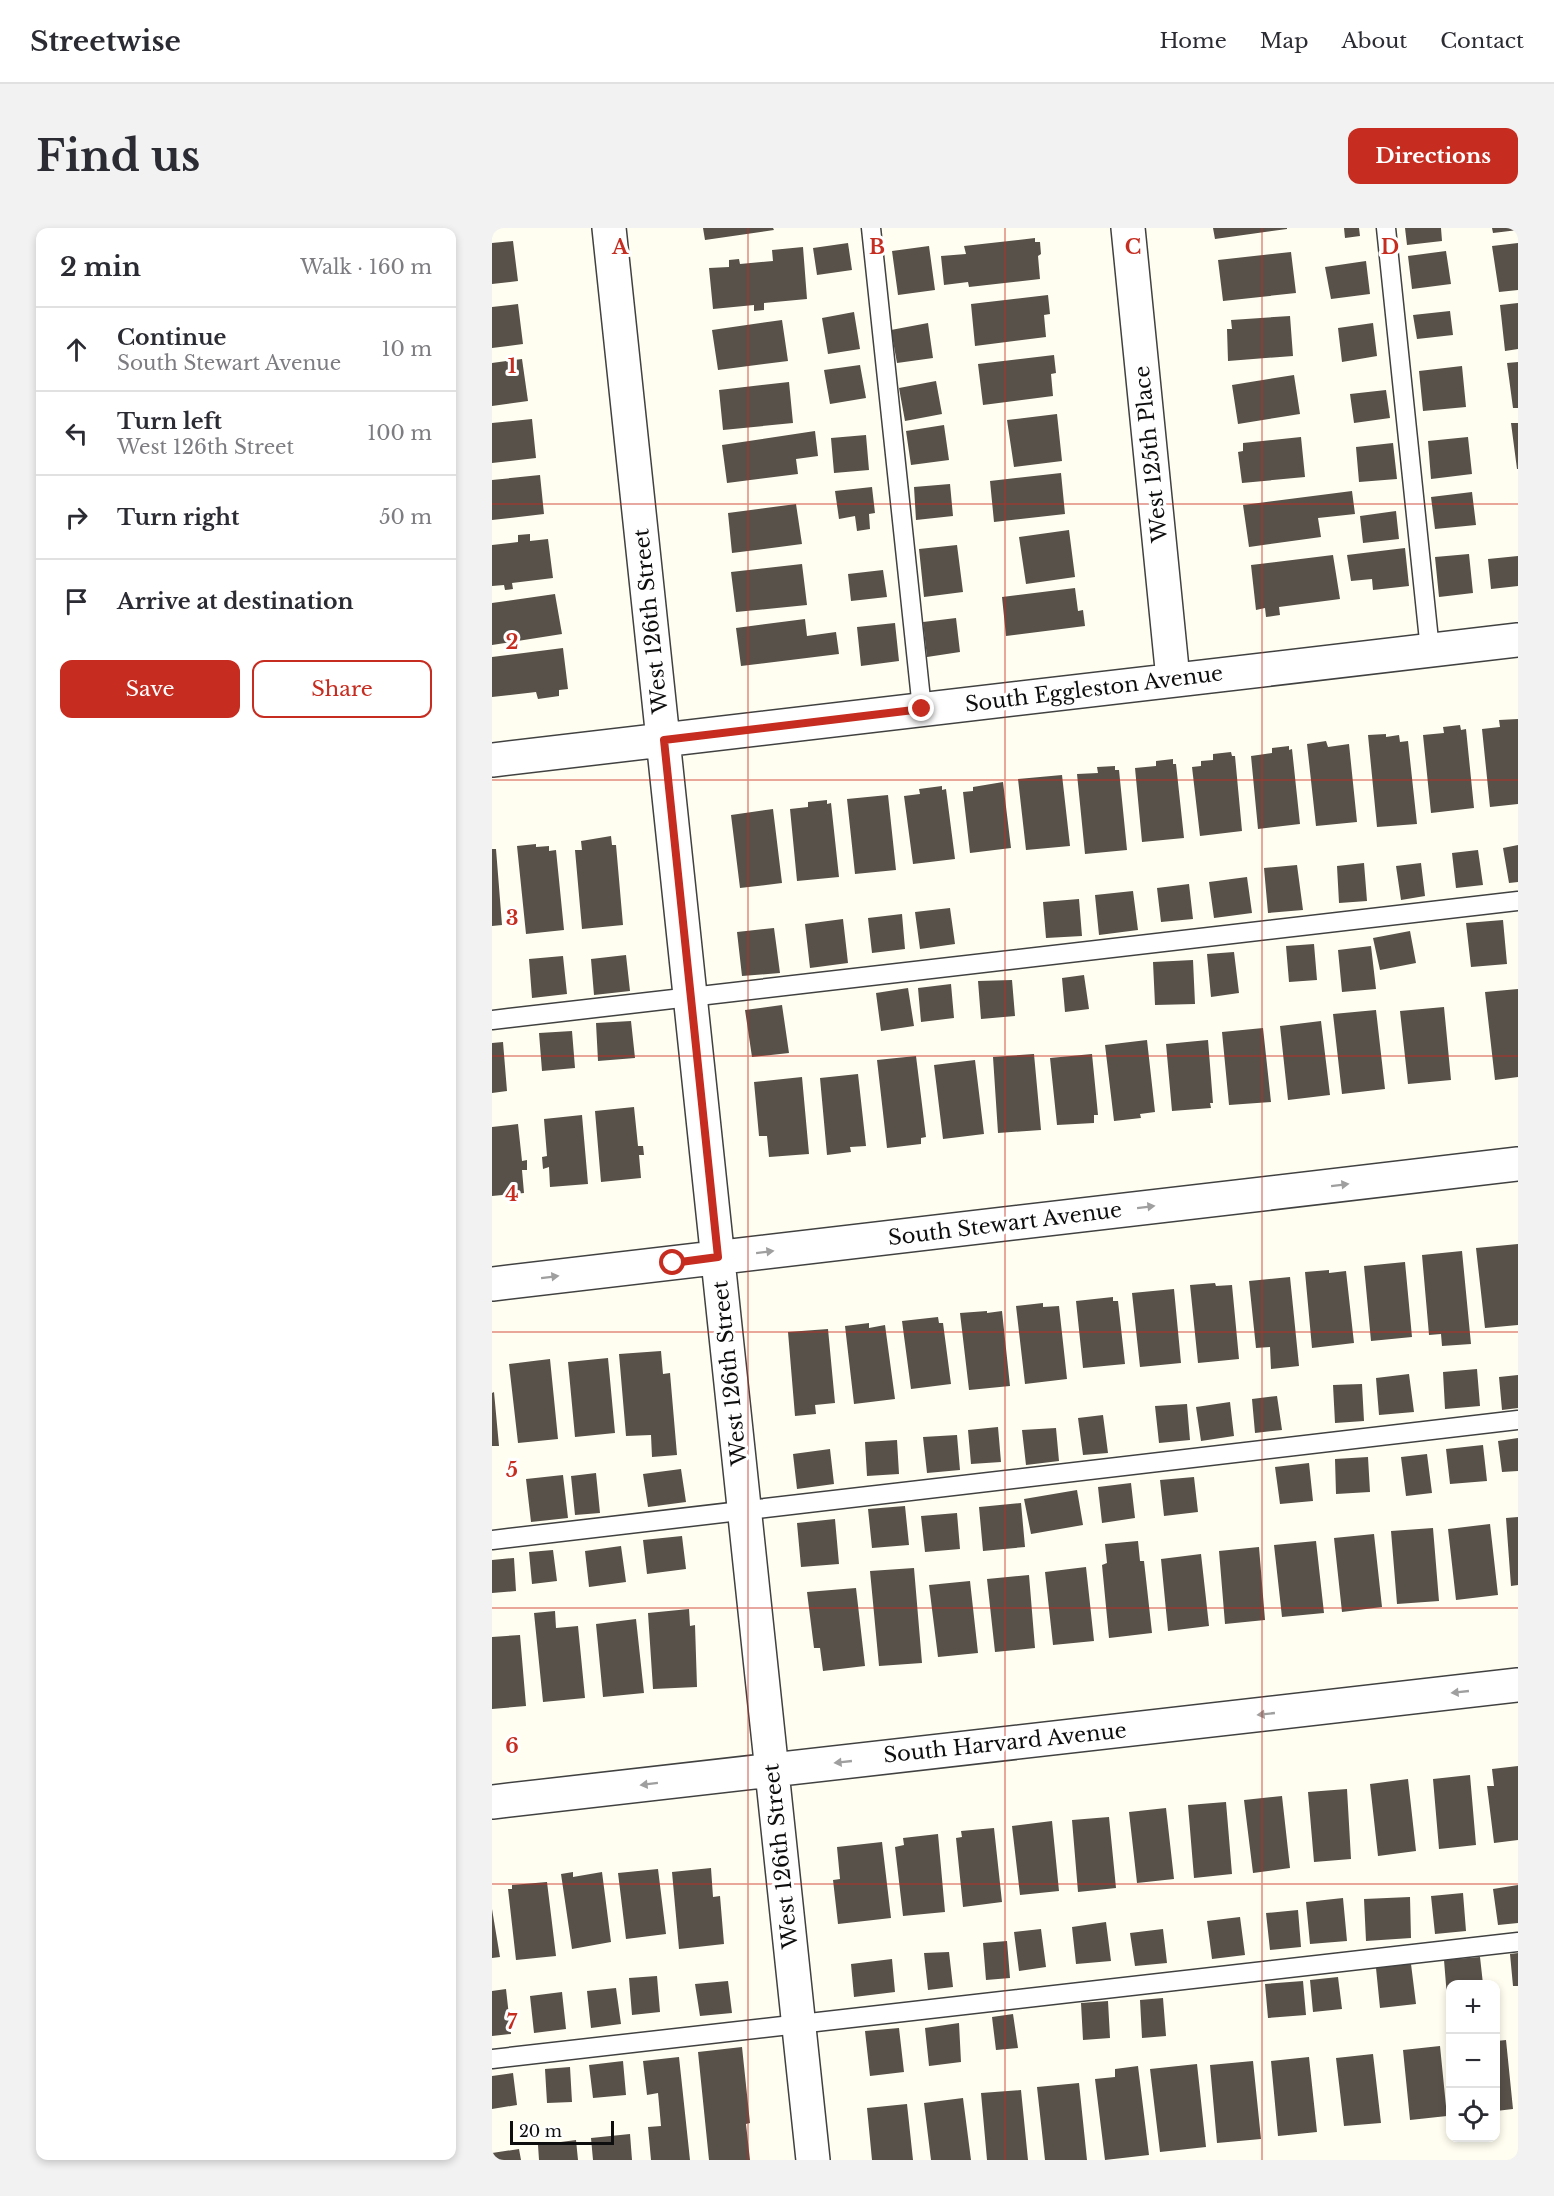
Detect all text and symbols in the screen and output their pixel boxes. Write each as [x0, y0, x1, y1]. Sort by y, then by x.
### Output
text: Streetwise [30, 24, 181, 59]
text: Home [1160, 28, 1227, 54]
text: Map [1260, 28, 1308, 54]
text: About [1341, 28, 1407, 54]
text: Contact [1440, 28, 1524, 54]
button: Directions [1348, 128, 1518, 184]
text: Find us [36, 130, 200, 182]
text: A [611, 235, 629, 259]
text: B [869, 235, 885, 259]
text: C [1125, 235, 1141, 259]
text: D [1381, 235, 1399, 259]
text: 2 min [60, 251, 141, 283]
text: Walk · 160 m [300, 255, 432, 279]
text: Continue [117, 324, 226, 351]
icon: ahead [60, 333, 93, 366]
text: 10 m [382, 337, 432, 361]
text: South Stewart Avenue [117, 351, 341, 375]
text: 1 [508, 354, 517, 378]
street label: West 125th Place [1129, 364, 1173, 545]
text: Turn left [117, 408, 222, 435]
icon: left [60, 417, 93, 450]
text: 100 m [367, 421, 432, 445]
text: West 126th Street [117, 435, 294, 459]
icon: right [60, 501, 93, 534]
text: Turn right [117, 504, 239, 531]
text: 50 m [379, 505, 432, 529]
street label: West 126th Street [628, 527, 674, 716]
icon: arrive [60, 585, 93, 618]
text: Arrive at destination [117, 588, 354, 615]
text: 2 [505, 630, 519, 654]
button: Save [60, 660, 240, 718]
button: Share [252, 660, 432, 718]
street label: South Eggleston Avenue [963, 660, 1225, 718]
route end [908, 695, 934, 721]
text: 3 [506, 906, 518, 930]
one-way arrow [1330, 1180, 1349, 1189]
text: 4 [505, 1182, 519, 1206]
street label: South Stewart Avenue [887, 1197, 1123, 1251]
one-way arrow [1137, 1203, 1156, 1212]
one-way arrow [755, 1247, 774, 1257]
route start [659, 1249, 685, 1275]
one-way arrow [541, 1272, 560, 1282]
street label: West 126th Street [707, 1279, 753, 1468]
text: 5 [506, 1458, 518, 1482]
one-way arrow [1450, 1687, 1469, 1697]
one-way arrow [1257, 1709, 1276, 1719]
street label: South Harvard Avenue [882, 1717, 1128, 1769]
text: 6 [505, 1734, 519, 1758]
one-way arrow [833, 1757, 852, 1767]
street label: West 126th Street [758, 1762, 804, 1951]
one-way arrow [640, 1779, 659, 1789]
map controls [1446, 1980, 1500, 2142]
button: + [1446, 1980, 1500, 2034]
text: 7 [507, 2010, 518, 2034]
button: − [1446, 2034, 1500, 2088]
button: locate [1446, 2088, 1500, 2142]
scale bar [510, 2118, 614, 2146]
text: 20 m [519, 2121, 562, 2141]

